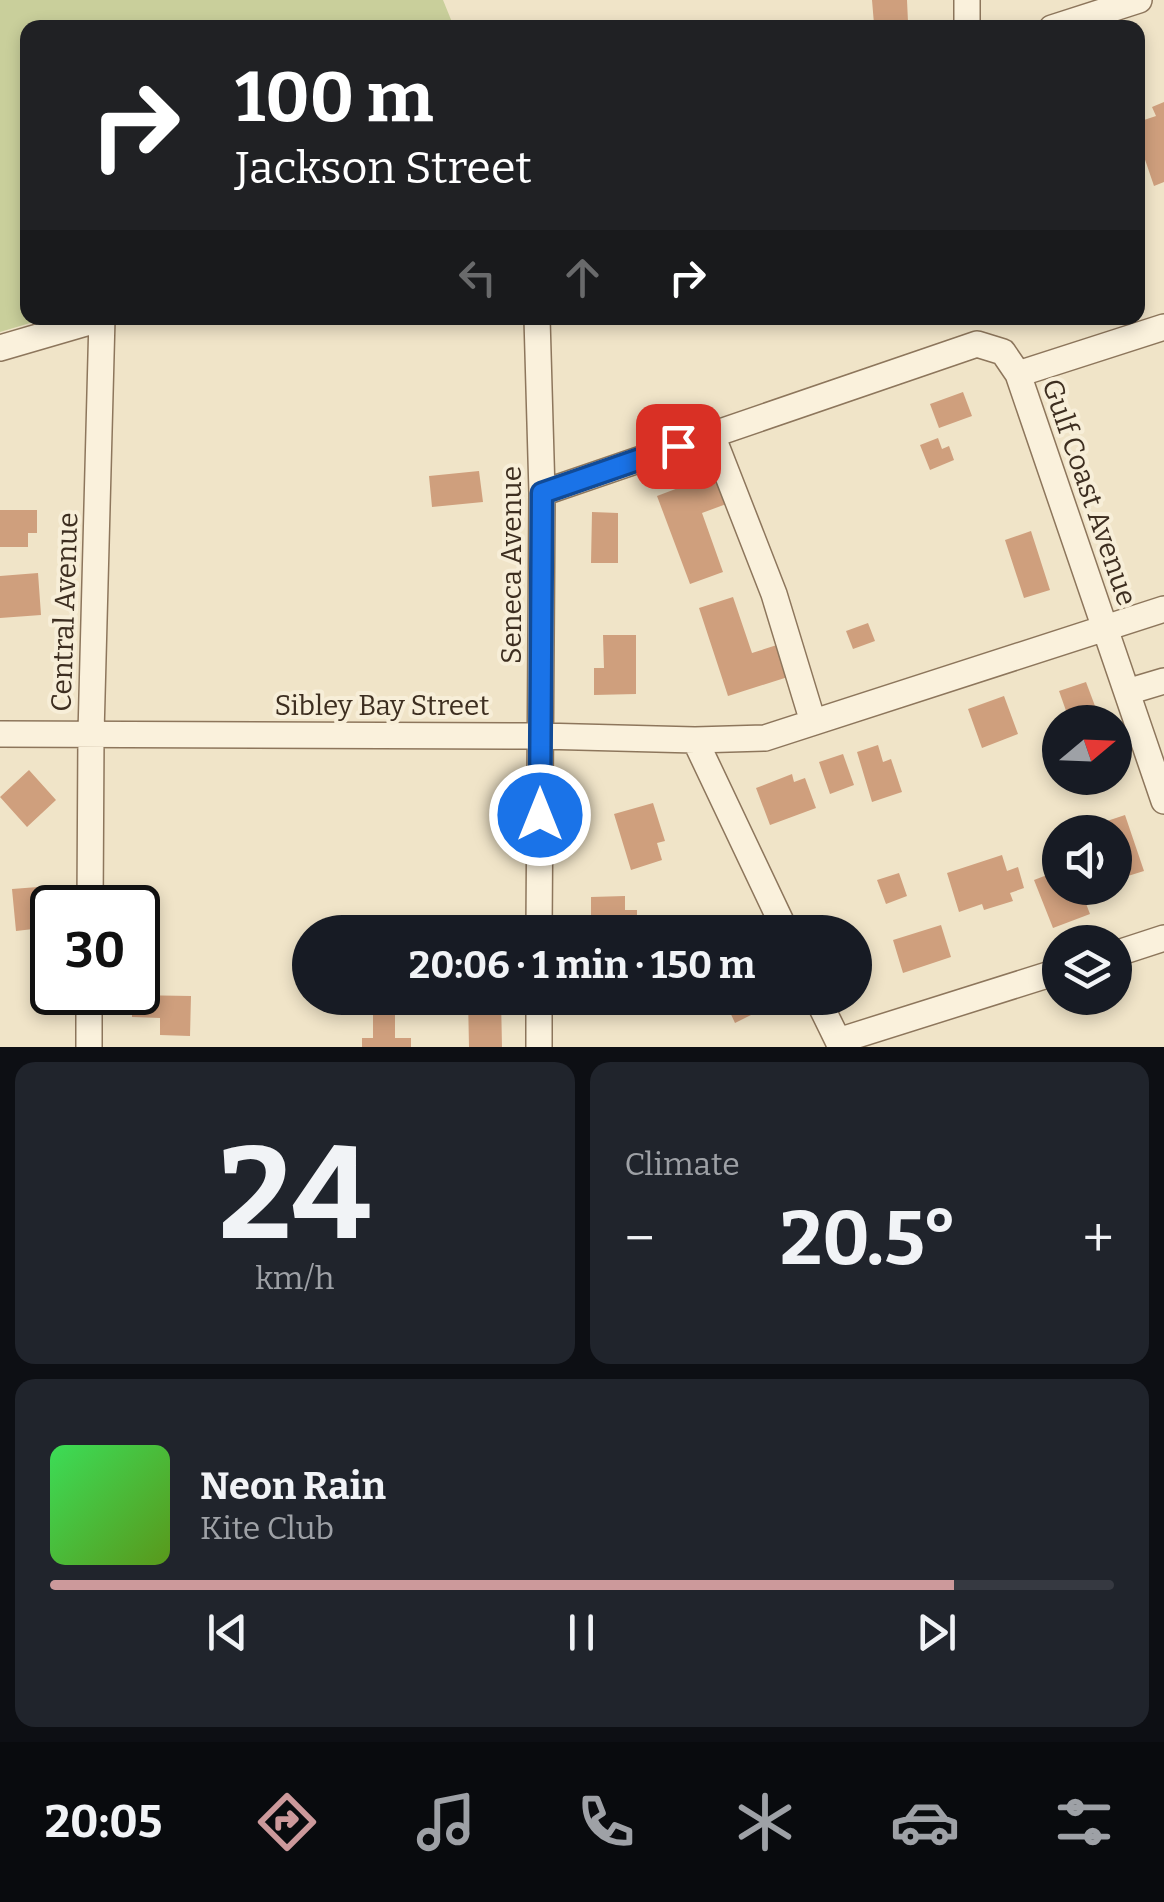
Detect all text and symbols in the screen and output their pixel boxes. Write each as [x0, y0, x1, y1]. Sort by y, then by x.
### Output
text: 100 m [235, 56, 434, 140]
icon: right [70, 60, 200, 190]
text: Jackson Street [235, 141, 532, 195]
icon: left [450, 250, 505, 305]
icon: ahead [555, 250, 610, 305]
icon: right [660, 250, 715, 305]
street label: Gulf Coast Avenue [1035, 375, 1144, 610]
pin [636, 404, 721, 489]
icon: arrive [651, 419, 706, 474]
street label: Seneca Avenue [495, 466, 528, 664]
street label: Central Avenue [45, 512, 84, 712]
street label: Sibley Bay Street [274, 689, 490, 722]
north arrow [1042, 705, 1132, 795]
map controls [1042, 705, 1132, 1015]
position arrow [488, 763, 592, 867]
button: sound [1042, 815, 1132, 905]
speed limit sign: 30 [30, 885, 160, 1015]
button: layers [1042, 925, 1132, 1015]
text: 20:06 · 1 min · 150 m [409, 942, 755, 988]
text: 24 [219, 1116, 371, 1272]
text: Climate [625, 1145, 740, 1183]
text: 20.5° [780, 1194, 957, 1284]
text: − [625, 1206, 655, 1272]
text: + [1083, 1206, 1114, 1272]
text: km/h [255, 1259, 334, 1297]
text: Neon Rain [200, 1463, 386, 1509]
text: Kite Club [200, 1509, 334, 1547]
icon: previous [200, 1605, 255, 1660]
icon: pause [554, 1605, 609, 1660]
icon: next [909, 1605, 964, 1660]
icon: directions [252, 1787, 322, 1857]
icon: music [411, 1787, 481, 1857]
icon: phone [571, 1787, 641, 1857]
icon: climate [730, 1787, 800, 1857]
icon: car [890, 1787, 960, 1857]
icon: filters [1049, 1787, 1119, 1857]
text: 20:05 [45, 1795, 162, 1849]

